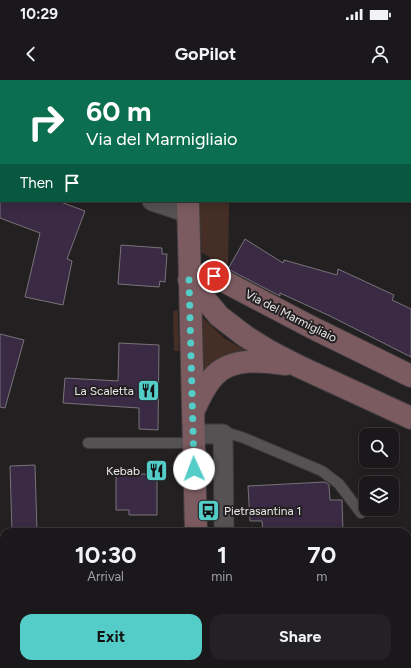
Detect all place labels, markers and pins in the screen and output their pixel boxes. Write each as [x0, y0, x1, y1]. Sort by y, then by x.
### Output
pin [197, 259, 231, 293]
restaurant icon: La Scaletta [136, 378, 162, 404]
place label: La Scaletta [74, 384, 134, 398]
restaurant icon: Kebab [143, 458, 169, 484]
place label: Kebab [106, 464, 140, 478]
bus stop icon: Pietrasantina 1 [196, 498, 222, 524]
place label: Pietrasantina 1 [224, 504, 301, 518]

